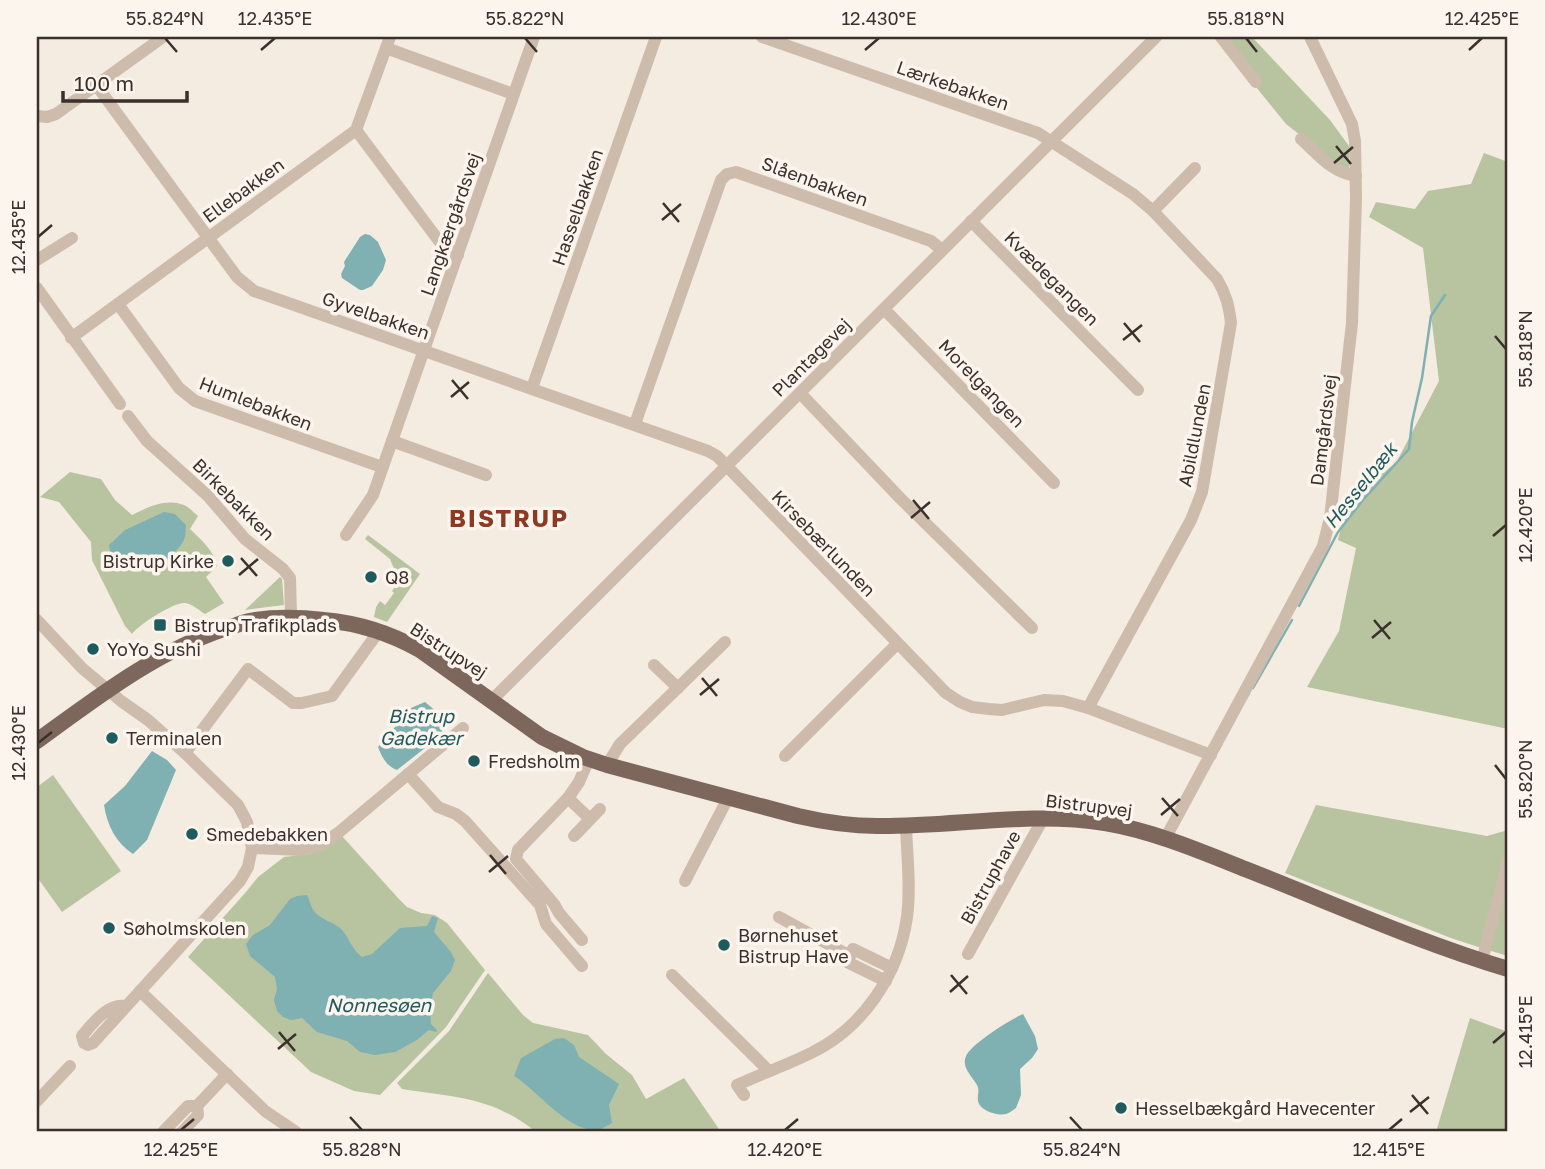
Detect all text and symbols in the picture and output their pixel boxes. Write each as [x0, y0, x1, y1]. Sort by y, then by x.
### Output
text: 55.824°N [126, 7, 204, 29]
text: 12.435°E [238, 7, 312, 29]
text: 55.822°N [486, 7, 564, 29]
text: 12.430°E [841, 7, 917, 29]
text: 55.818°N [1207, 7, 1285, 29]
text: 12.425°E [1445, 7, 1519, 29]
street label: Lærkebakken [894, 56, 1012, 114]
scale bar [63, 60, 187, 104]
text: 100 m [74, 70, 134, 96]
street label: Hasselbakken [547, 146, 607, 268]
street label: Langkærgårdsvej [415, 149, 485, 299]
street label: Slåenbakken [759, 152, 871, 210]
street label: Ellebakken [198, 153, 288, 227]
text: 12.435°E [7, 200, 29, 274]
street label: Kvædegangen [1000, 226, 1104, 330]
street label: Gyvelbakken [319, 286, 433, 344]
text: 55.818°N [1514, 310, 1536, 388]
street label: Plantagevej [767, 313, 855, 401]
street label: Morelgangen [934, 334, 1030, 432]
street label: Humlebakken [196, 371, 316, 435]
street label: Damgårdsvej [1305, 373, 1341, 487]
street label: Abildlunden [1173, 381, 1215, 489]
water label: Hesselbæk [1319, 436, 1403, 532]
street label: Birkebakken [188, 453, 280, 545]
street label: Kirsebærlunden [768, 485, 880, 601]
text: 12.420°E [1514, 487, 1536, 563]
district label: BISTRUP [449, 503, 569, 532]
place label: Bistrup Kirke [102, 550, 214, 572]
marker: Bistrup Kirke [220, 553, 236, 569]
place label: Q8 [385, 566, 409, 588]
marker: Q8 [363, 569, 379, 585]
place label: Bistrup Trafikplads [174, 614, 337, 636]
marker: Bistrup Trafikplads [152, 617, 168, 633]
street label: Bistrupvej [406, 617, 492, 683]
place label: YoYo Sushi [107, 638, 201, 660]
marker: YoYo Sushi [85, 641, 101, 657]
water label: Bistrup Gadekær [380, 704, 465, 749]
text: 12.430°E [7, 705, 29, 781]
place label: Terminalen [126, 727, 222, 749]
marker: Terminalen [104, 730, 120, 746]
text: 55.820°N [1514, 739, 1536, 819]
place label: Fredsholm [488, 750, 580, 772]
marker: Fredsholm [466, 753, 482, 769]
street label: Bistrupvej [1044, 789, 1134, 821]
place label: Smedebakken [206, 823, 328, 845]
marker: Smedebakken [184, 826, 200, 842]
street label: Bistruphave [955, 826, 1025, 928]
place label: Søholmskolen [123, 917, 246, 939]
marker: Søholmskolen [101, 920, 117, 936]
place label: Børnehuset Bistrup Have [738, 924, 849, 967]
marker: Børnehuset Bistrup Have [716, 937, 732, 953]
water label: Nonnesøen [327, 993, 433, 1016]
text: 12.415°E [1514, 996, 1536, 1068]
place label: Hesselbækgård Havecenter [1135, 1097, 1375, 1119]
marker: Hesselbækgård Havecenter [1113, 1100, 1129, 1116]
text: 12.425°E [144, 1138, 218, 1160]
text: 55.828°N [322, 1138, 402, 1160]
text: 12.420°E [747, 1138, 823, 1160]
text: 55.824°N [1043, 1138, 1121, 1160]
text: 12.415°E [1353, 1138, 1425, 1160]

